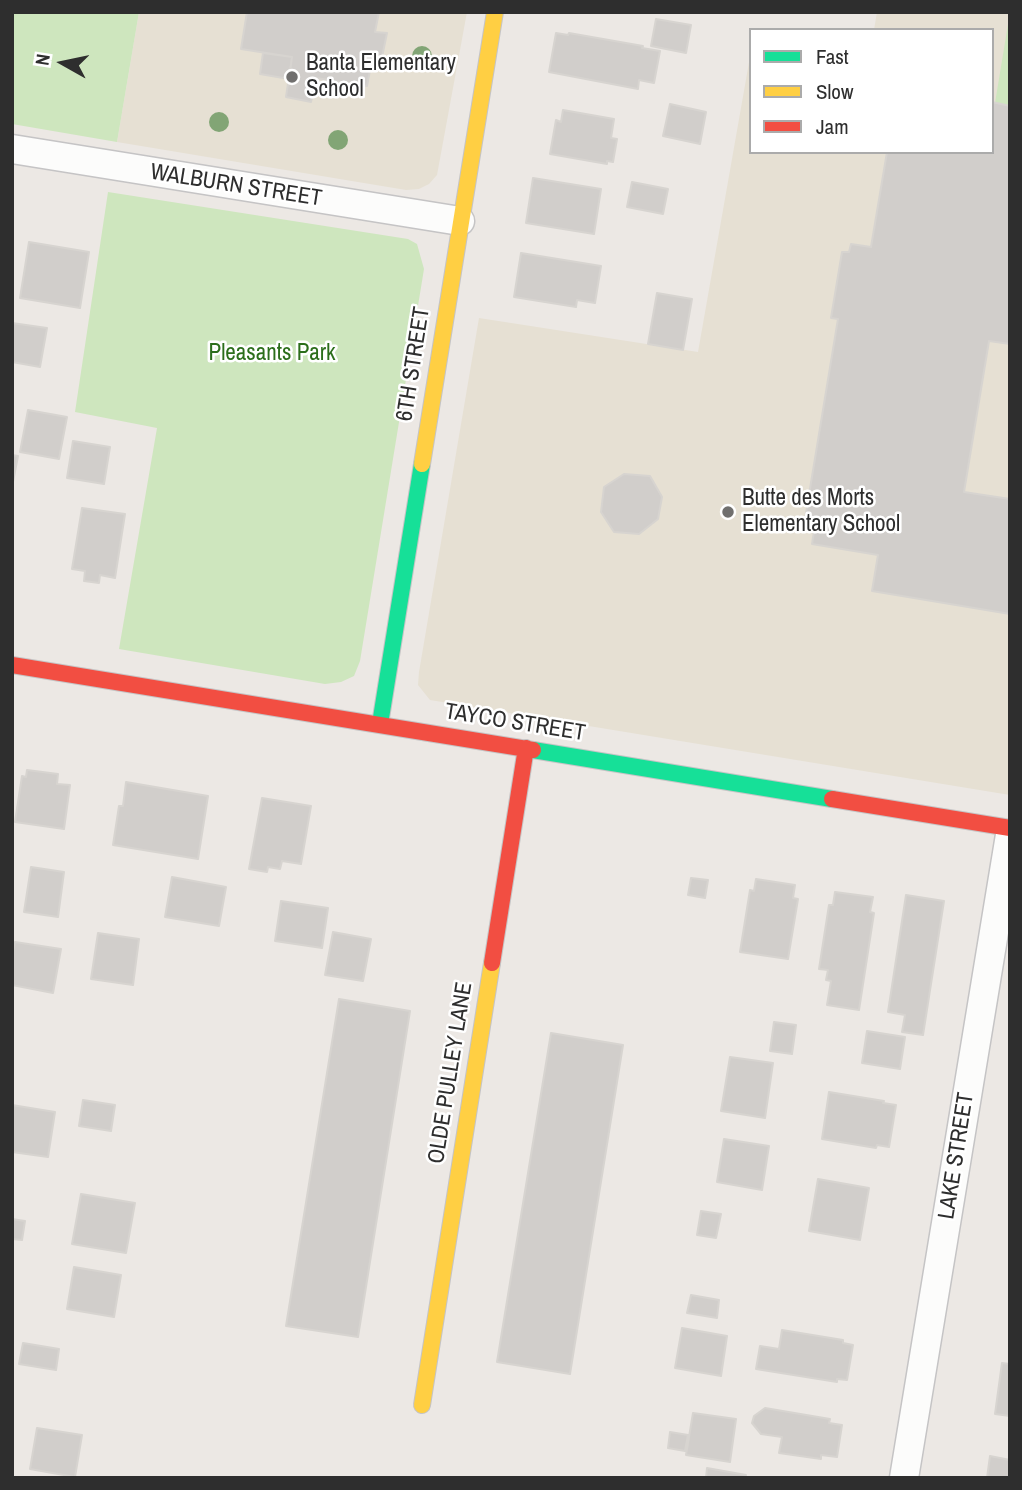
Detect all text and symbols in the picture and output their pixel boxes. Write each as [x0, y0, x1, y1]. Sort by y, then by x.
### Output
north arrow [28, 28, 98, 98]
legend [749, 28, 994, 154]
text: Fast [816, 42, 849, 71]
place label: Banta Elementary School [306, 50, 456, 104]
text: N [29, 52, 56, 67]
marker: Banta Elementary School [284, 69, 300, 85]
text: Slow [816, 77, 853, 106]
text: Jam [816, 112, 849, 141]
street label: WALBURN STREET [148, 159, 324, 213]
street label: 6TH STREET [391, 305, 437, 423]
park label: Pleasants Park [209, 340, 335, 368]
place label: Butte des Morts Elementary School [742, 485, 900, 539]
marker: Butte des Morts Elementary School [720, 504, 736, 520]
street label: TAYCO STREET [443, 698, 587, 748]
street label: OLDE PULLEY LANE [423, 980, 479, 1166]
street label: LAKE STREET [933, 1091, 981, 1221]

